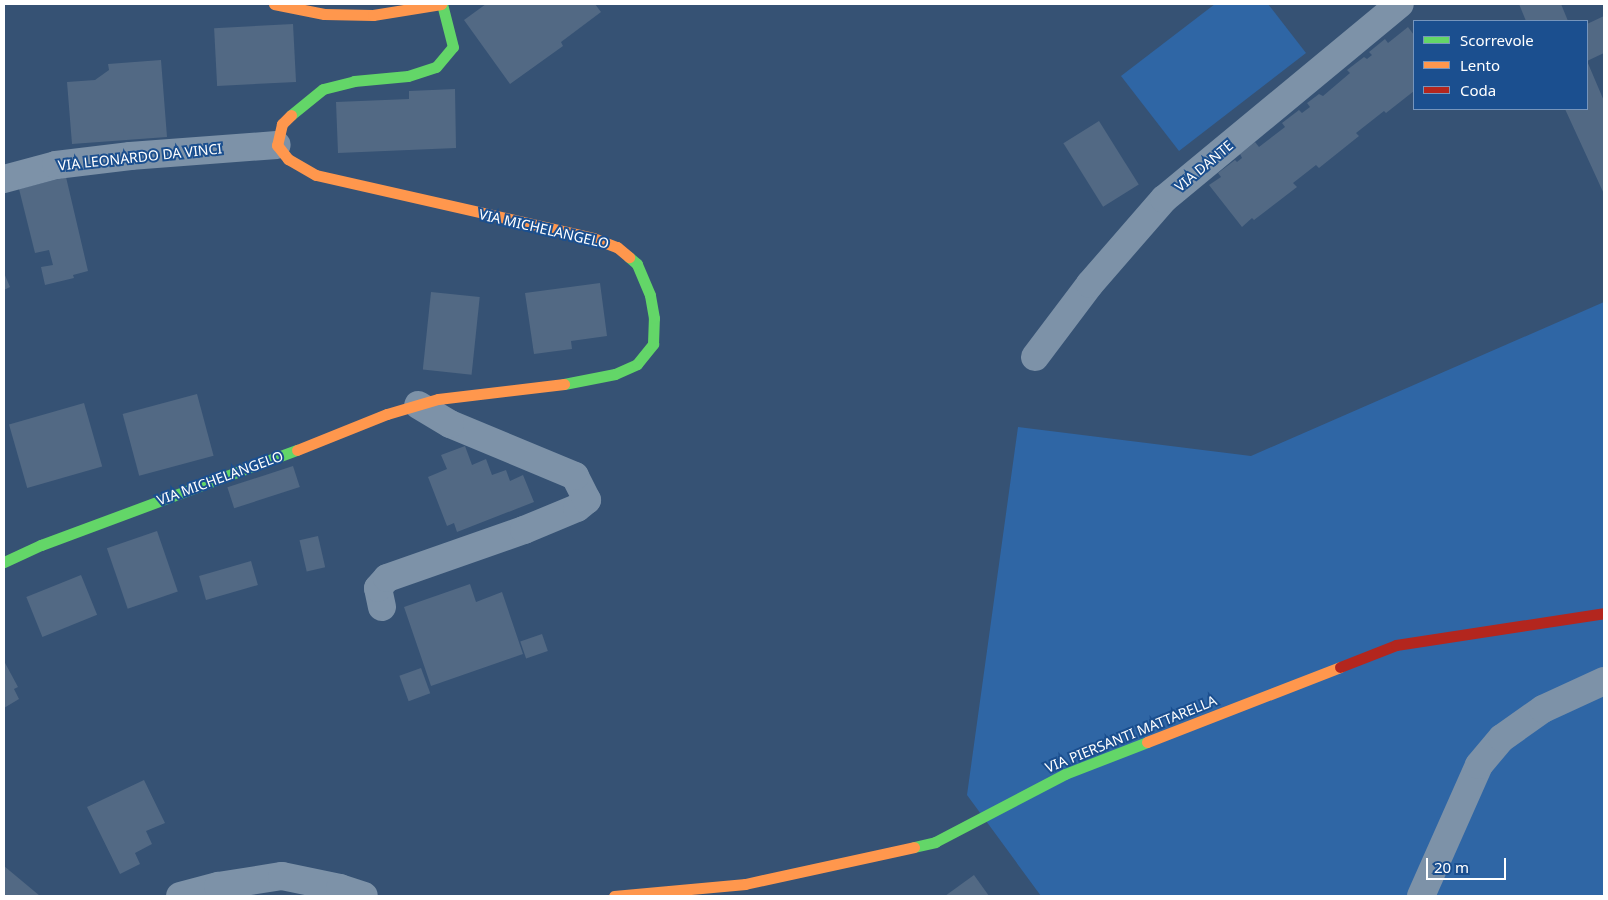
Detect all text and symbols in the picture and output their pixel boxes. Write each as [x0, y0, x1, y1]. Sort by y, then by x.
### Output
legend [1413, 20, 1588, 110]
text: Scorrevole [1460, 30, 1534, 50]
text: Lento [1460, 55, 1500, 75]
text: Coda [1460, 80, 1496, 100]
street label: VIA DANTE [1171, 137, 1237, 195]
street label: VIA LEONARDO DA VINCI [57, 140, 223, 174]
street label: VIA MICHELANGELO [477, 206, 611, 252]
street label: VIA MICHELANGELO [155, 447, 285, 509]
street label: VIA PIERSANTI MATTARELLA [1043, 692, 1219, 776]
scale bar [1428, 848, 1508, 880]
text: 20 m [1434, 857, 1469, 877]

